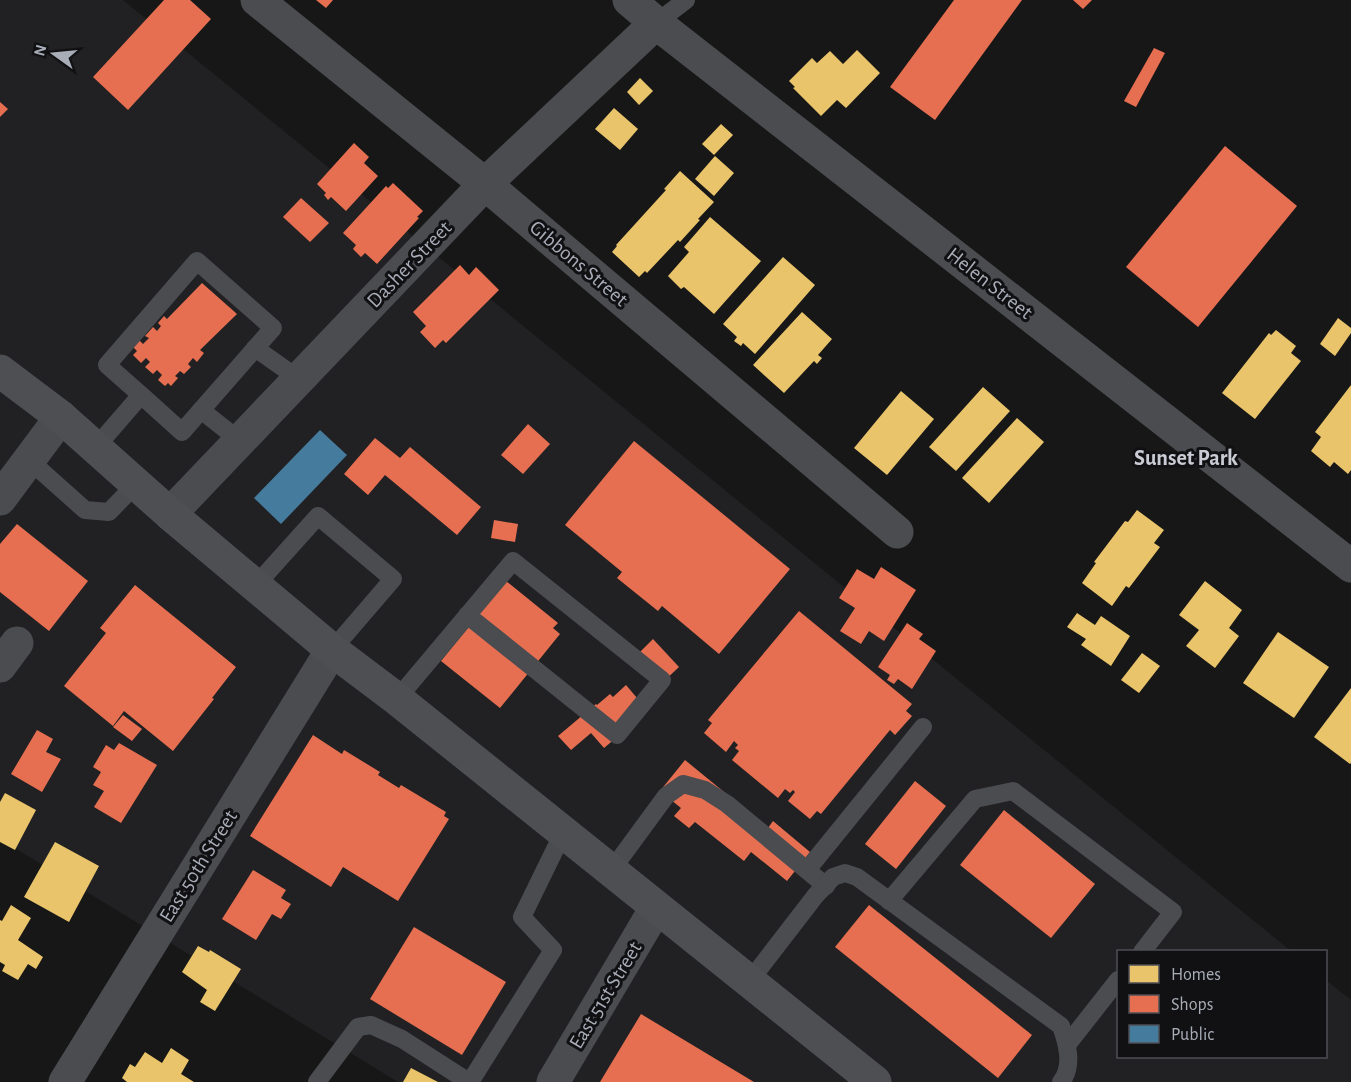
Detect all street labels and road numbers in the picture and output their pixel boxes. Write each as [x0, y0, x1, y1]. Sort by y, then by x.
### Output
street label: Gibbons Street [526, 216, 632, 310]
street label: Dasher Street [363, 217, 456, 312]
street label: Helen Street [943, 244, 1037, 323]
street label: East 50th Street [156, 806, 241, 926]
street label: East 51st Street [565, 938, 646, 1052]

